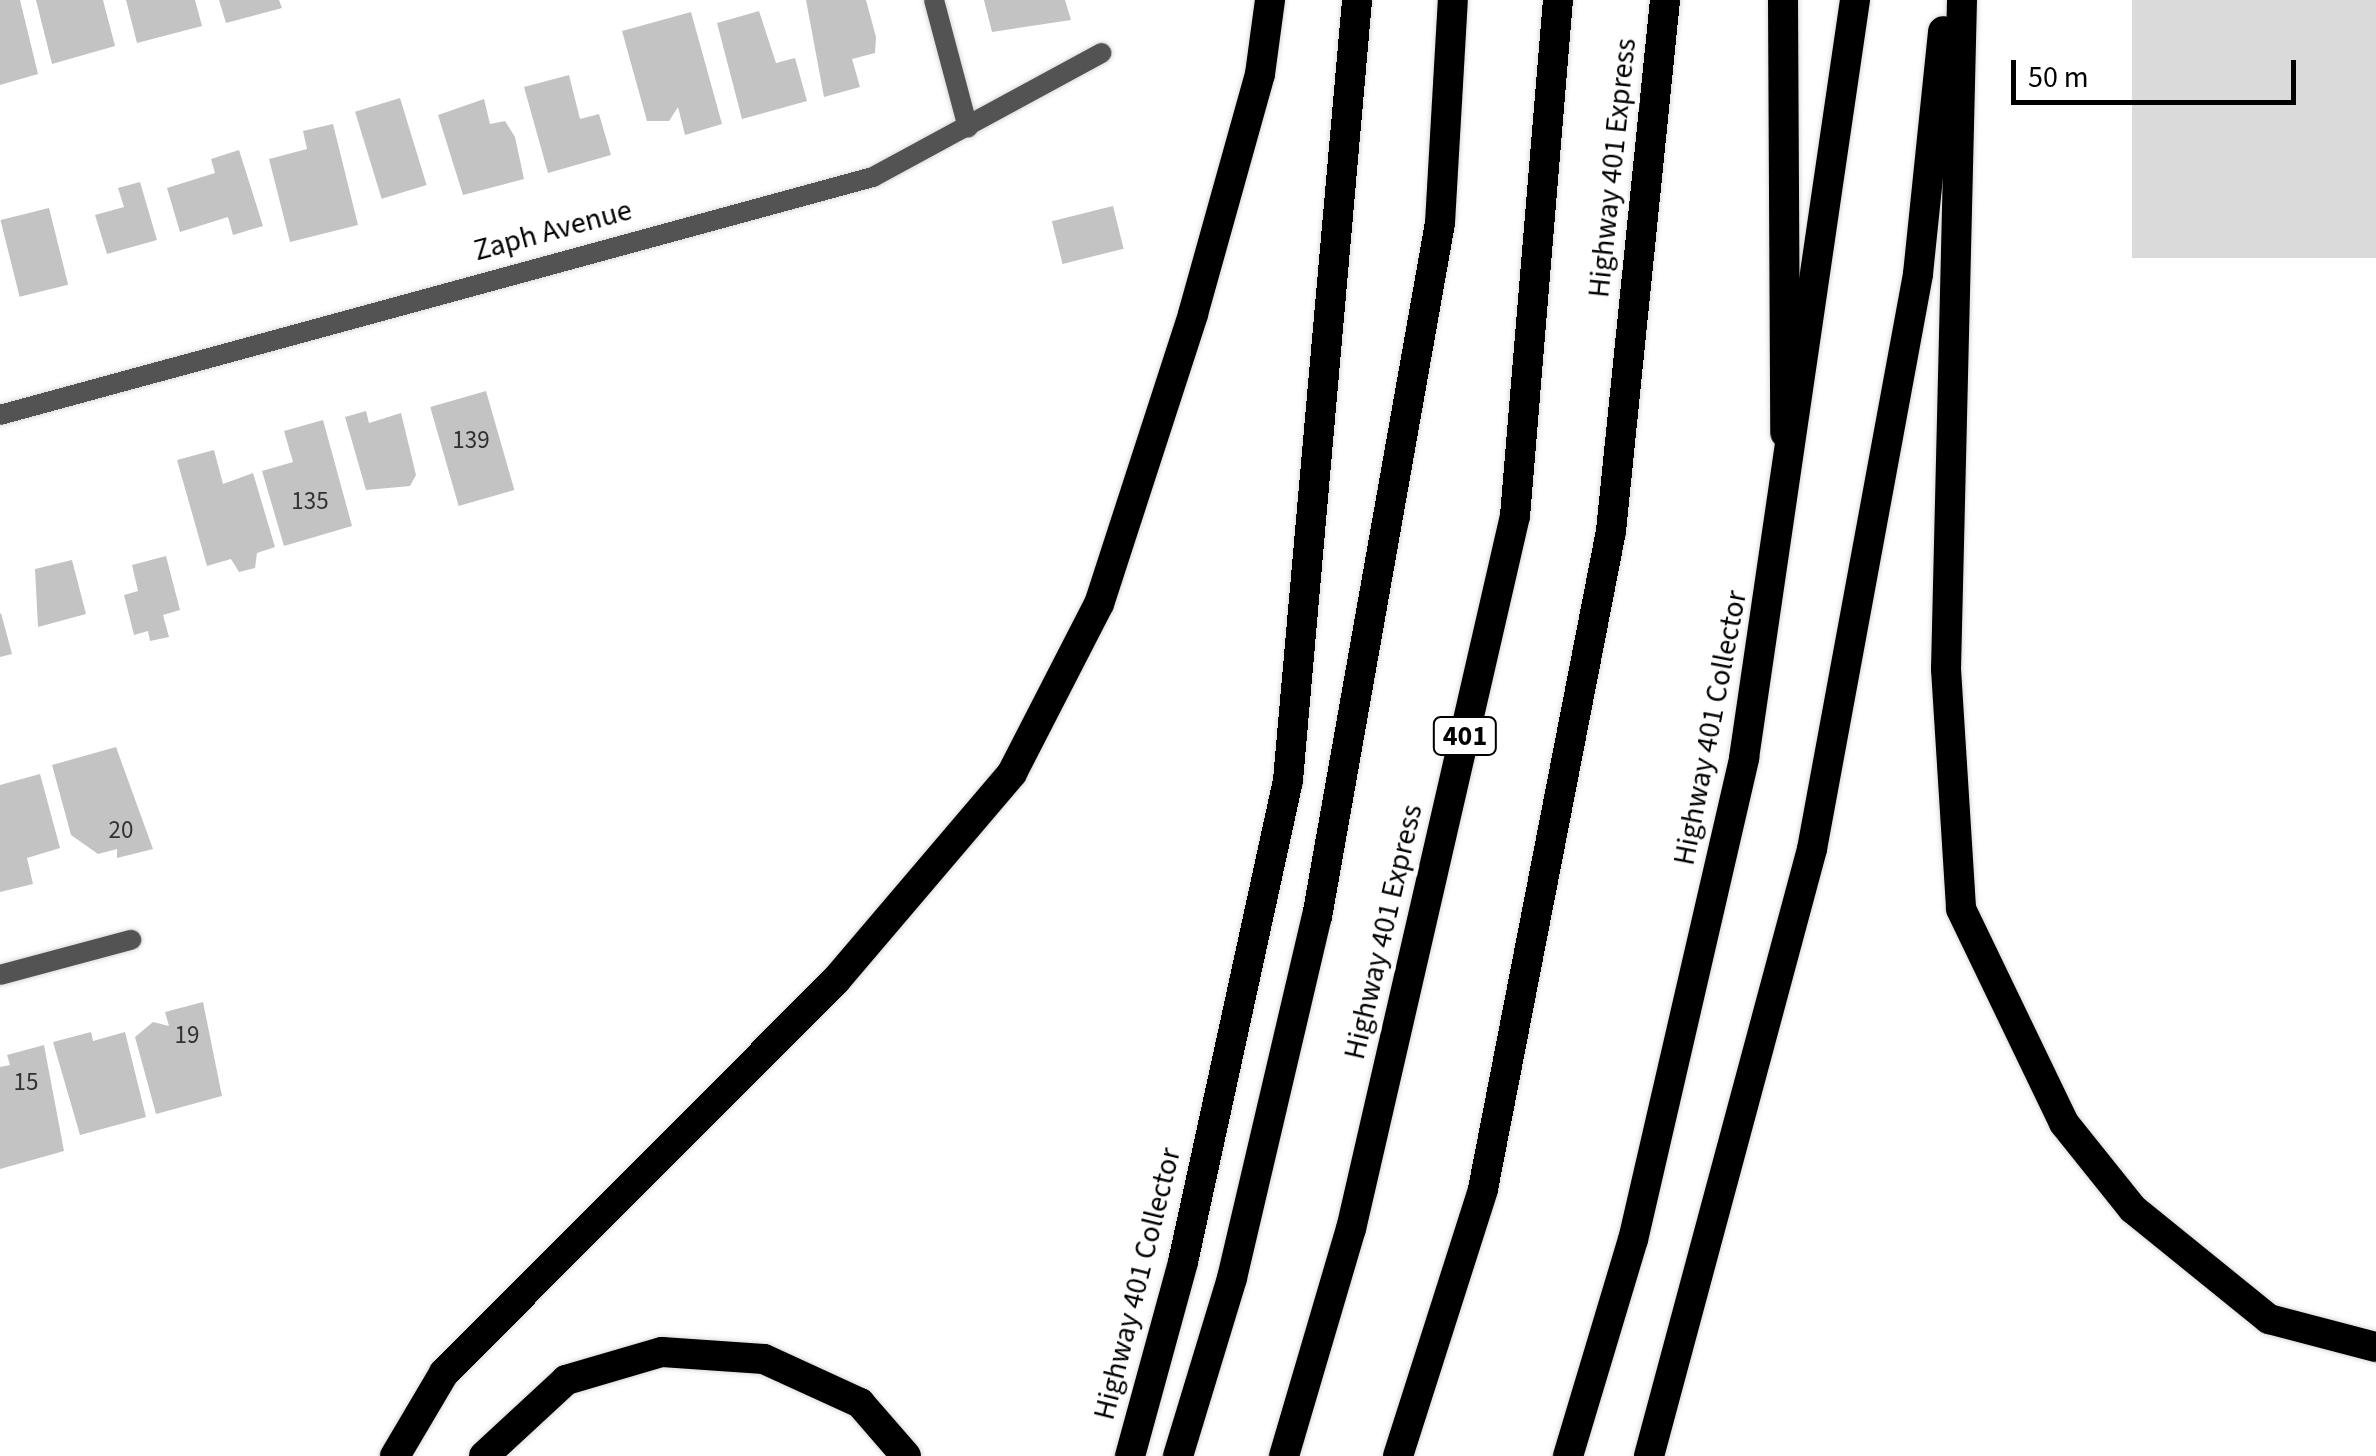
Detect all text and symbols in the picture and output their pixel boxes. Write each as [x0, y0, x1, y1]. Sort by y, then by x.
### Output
street label: Highway 401 Express [1581, 37, 1645, 299]
scale bar [2016, 40, 2301, 102]
text: 50 m [2028, 56, 2089, 99]
street label: Zaph Avenue [470, 193, 636, 269]
house number: 139 [452, 425, 490, 455]
house number: 135 [291, 486, 329, 516]
street label: Highway 401 Collector [1667, 588, 1755, 868]
road number: 401 [1432, 713, 1498, 759]
street label: Highway 401 Express [1337, 801, 1431, 1063]
house number: 20 [109, 815, 133, 845]
house number: 19 [175, 1020, 199, 1050]
house number: 15 [14, 1067, 38, 1097]
street label: Highway 401 Collector [1087, 1144, 1189, 1424]

